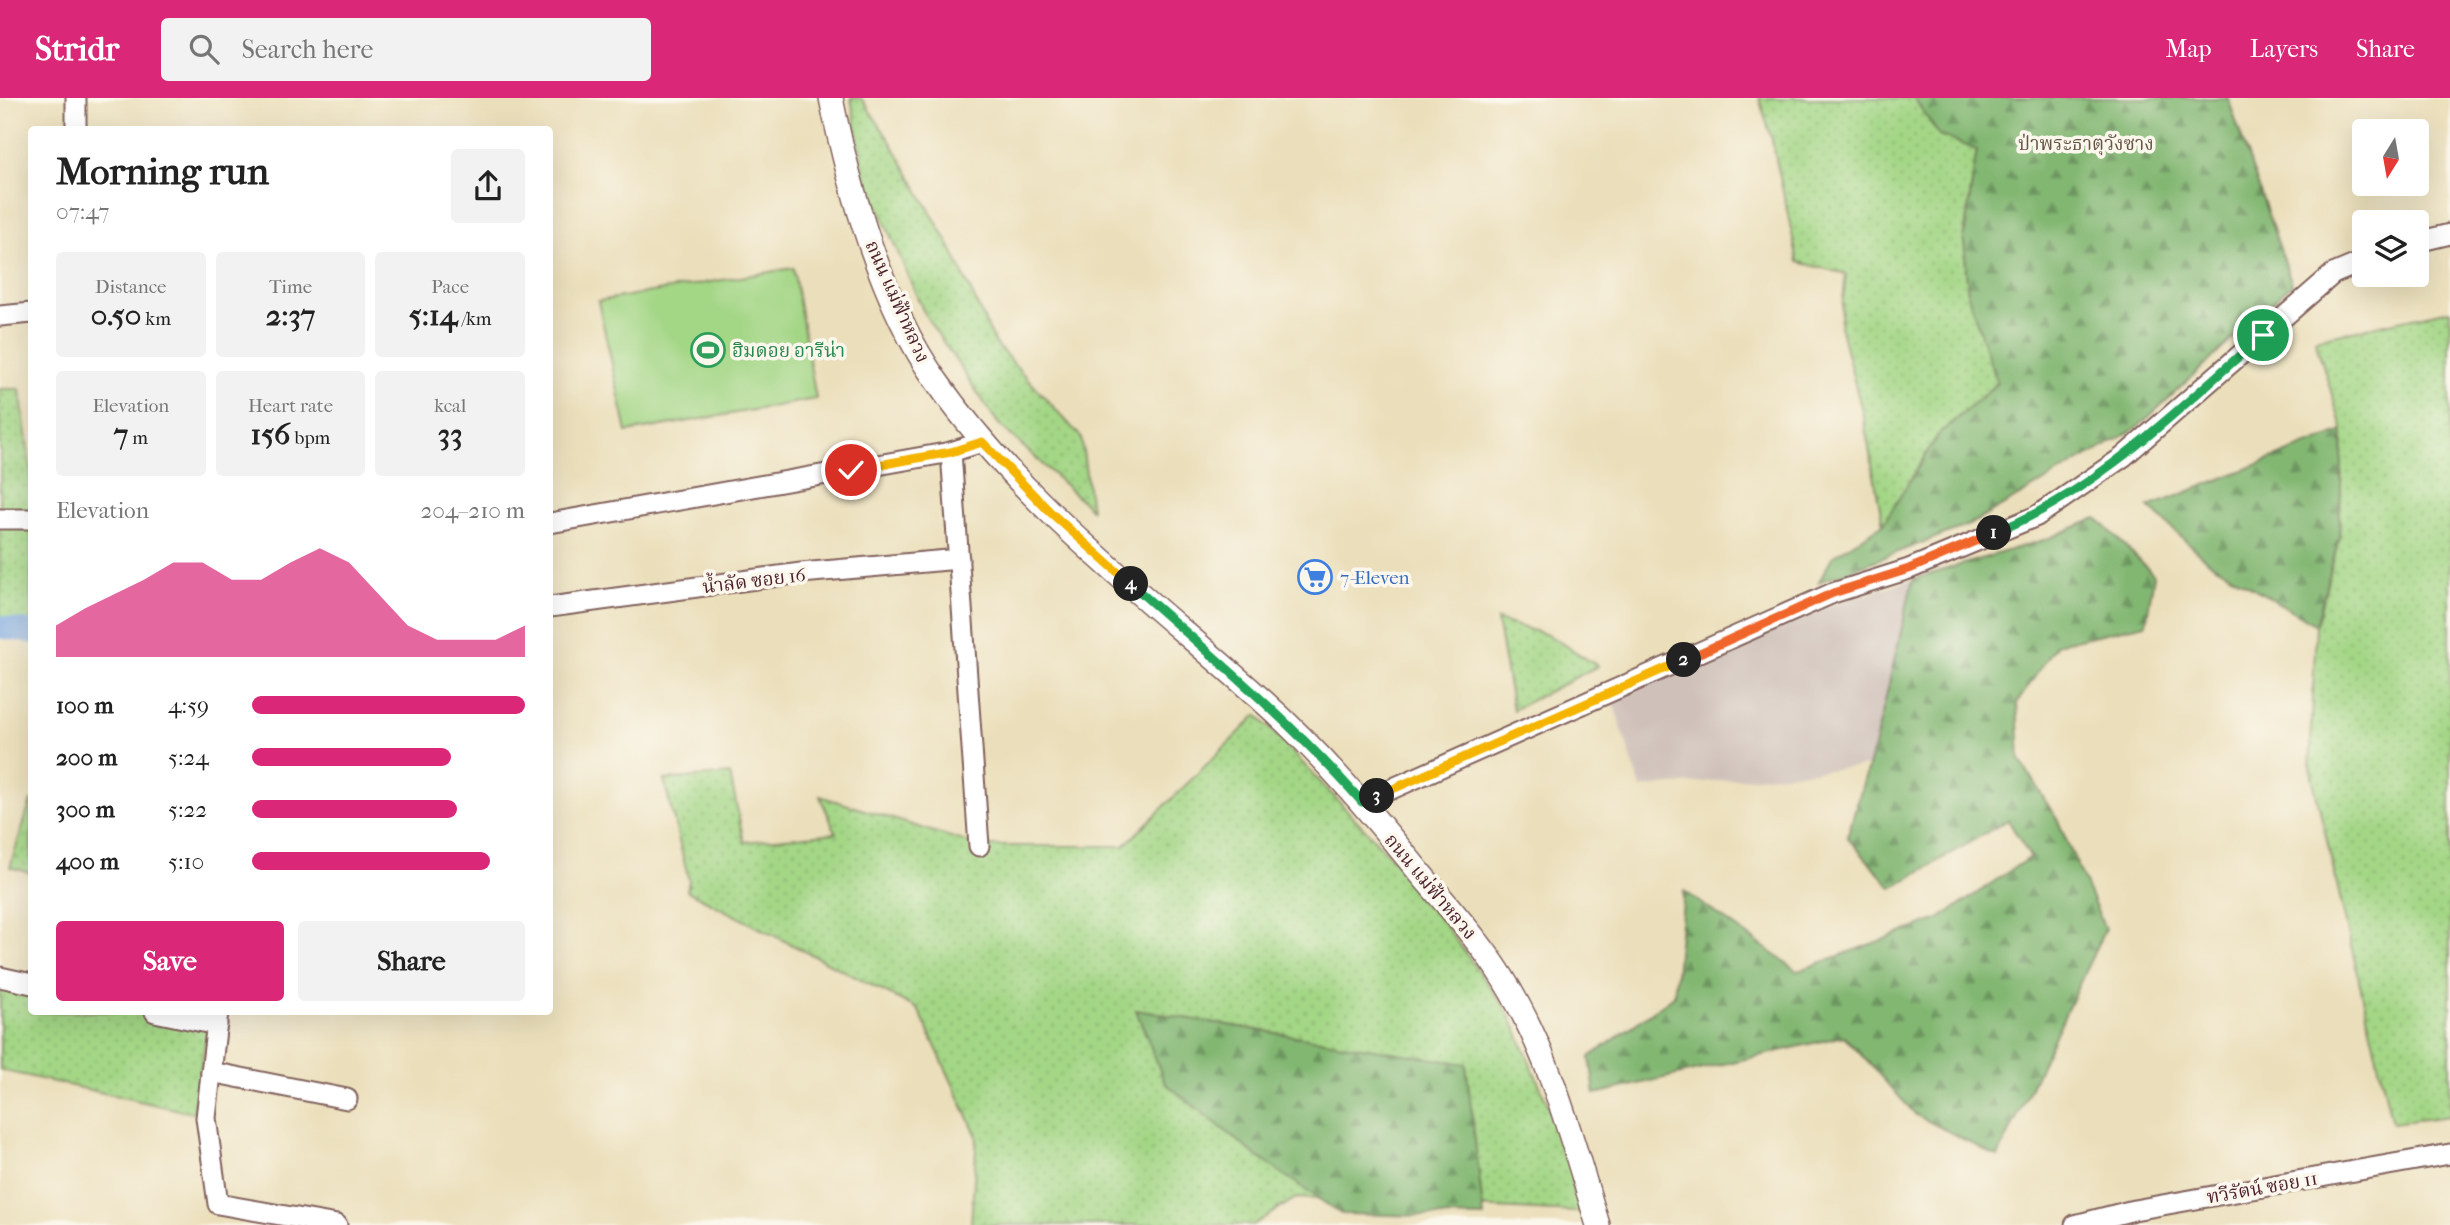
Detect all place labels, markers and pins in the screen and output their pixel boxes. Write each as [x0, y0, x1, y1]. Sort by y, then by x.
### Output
pin [2233, 305, 2293, 365]
sports icon: ฮิมดอย อารีน่า [689, 331, 727, 369]
place label: ฮิมดอย อารีน่า [732, 340, 845, 362]
pin [821, 440, 881, 500]
pin: 1 [1976, 516, 2011, 550]
supermarket icon: 7-Eleven [1296, 558, 1334, 596]
pin: 4 [1114, 566, 1148, 602]
place label: 7-Eleven [1340, 567, 1410, 589]
pin: 2 [1666, 642, 1702, 678]
pin: 3 [1360, 778, 1394, 814]

